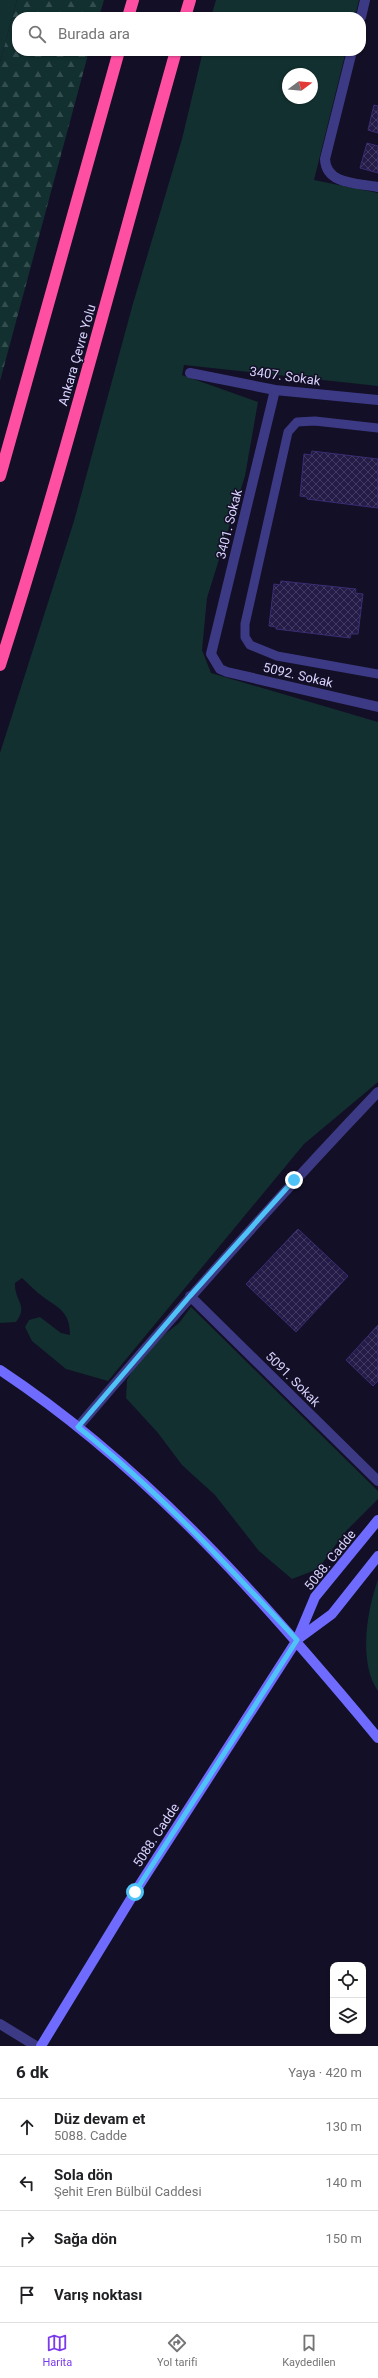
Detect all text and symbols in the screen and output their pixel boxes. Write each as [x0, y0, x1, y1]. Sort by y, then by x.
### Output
search box [12, 12, 366, 56]
icon: search [26, 23, 48, 45]
text: Burada ara [58, 25, 130, 43]
north arrow [282, 68, 318, 104]
street label: Ankara Çevre Yolu [55, 303, 99, 407]
street label: 3407. Sokak [249, 364, 322, 388]
street label: 3401. Sokak [213, 487, 245, 560]
street label: 5092. Sokak [262, 660, 335, 690]
route end [285, 1171, 303, 1189]
street label: 5091. Sokak [263, 1349, 324, 1410]
street label: 5088. Cadde [301, 1527, 359, 1593]
street label: 5088. Cadde [130, 1800, 182, 1870]
route start [126, 1883, 144, 1901]
map controls [330, 1962, 366, 2034]
button: locate [330, 1962, 366, 1998]
button: layers [330, 1998, 366, 2034]
text: 6 dk [16, 2062, 49, 2082]
text: Yaya · 420 m [288, 2065, 362, 2080]
text: Düz devam et [54, 2110, 145, 2128]
icon: ahead [16, 2116, 38, 2138]
text: 130 m [325, 2119, 362, 2134]
text: 5088. Cadde [54, 2128, 127, 2143]
text: Sola dön [54, 2166, 113, 2184]
icon: left [16, 2172, 38, 2194]
text: 140 m [325, 2175, 362, 2190]
text: Şehit Eren Bülbül Caddesi [54, 2184, 202, 2199]
icon: right [16, 2228, 38, 2250]
text: Sağa dön [54, 2230, 117, 2248]
text: 150 m [325, 2231, 362, 2246]
icon: arrive [16, 2284, 38, 2306]
text: Varış noktası [54, 2286, 142, 2304]
tab: Harita [42, 2332, 72, 2369]
tab: Yol tarifi [157, 2332, 197, 2369]
tab: Kaydedilen [282, 2332, 336, 2369]

